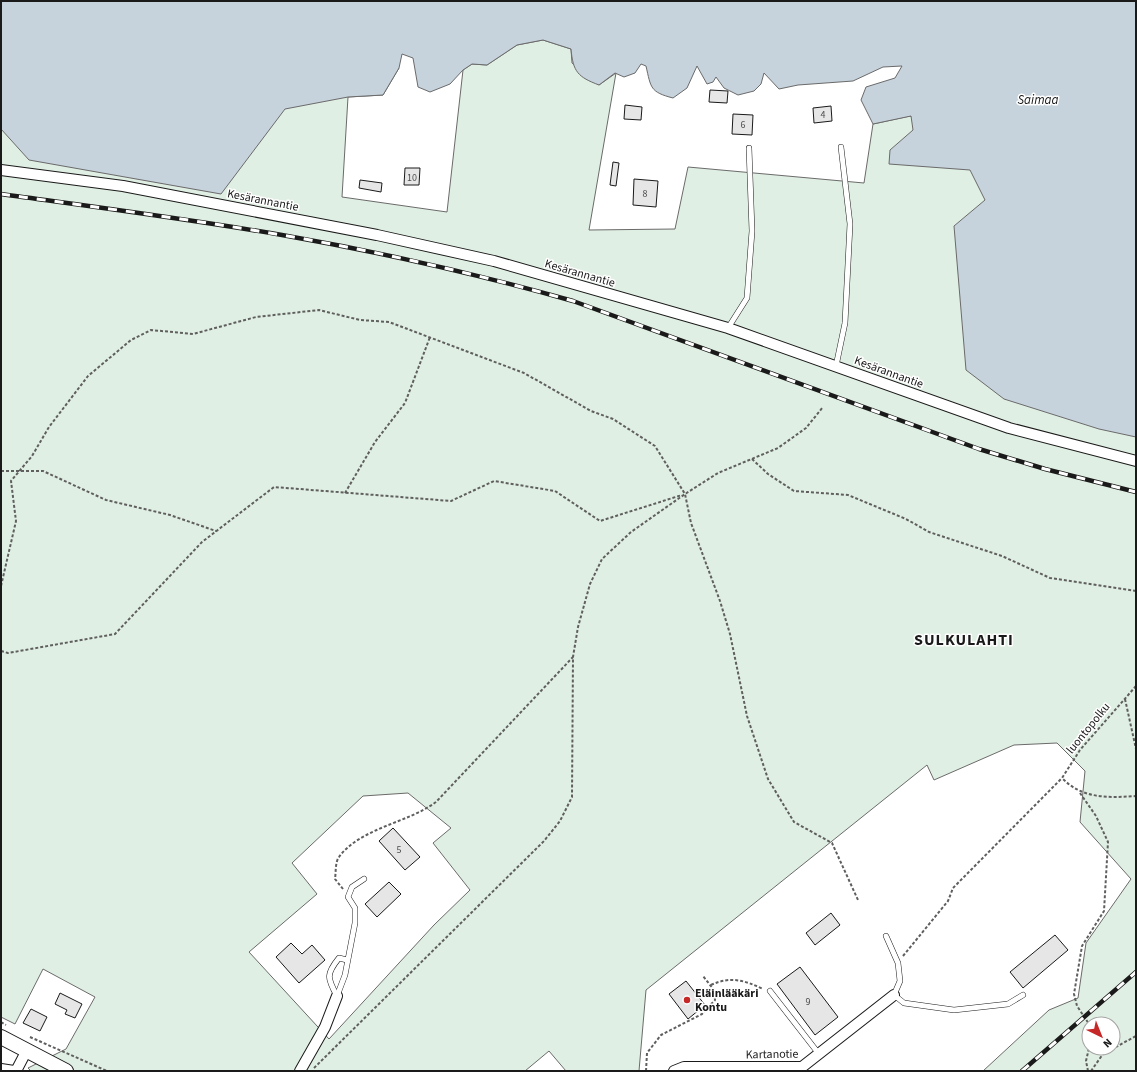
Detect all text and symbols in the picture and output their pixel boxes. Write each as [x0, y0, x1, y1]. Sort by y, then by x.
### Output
water label: Saimaa [1018, 91, 1059, 109]
house number: 4 [821, 108, 826, 122]
house number: 6 [741, 118, 746, 132]
house number: 10 [407, 171, 417, 185]
street label: Kesärannantie [226, 185, 300, 216]
house number: 8 [643, 187, 648, 201]
street label: Kesärannantie [543, 255, 617, 292]
street label: Kesärannantie [852, 352, 926, 393]
district label: SULKULAHTI [914, 629, 1014, 651]
street label: luontopolku [1062, 699, 1114, 758]
house number: 5 [397, 843, 402, 857]
place label: Eläinlääkäri Kontu [695, 985, 758, 1016]
marker: Eläinlääkäri Kontu [682, 995, 692, 1005]
house number: 9 [806, 995, 811, 1009]
north arrow [1081, 1016, 1121, 1056]
text: N [1100, 1035, 1115, 1051]
street label: Kartanotie [745, 1046, 799, 1063]

